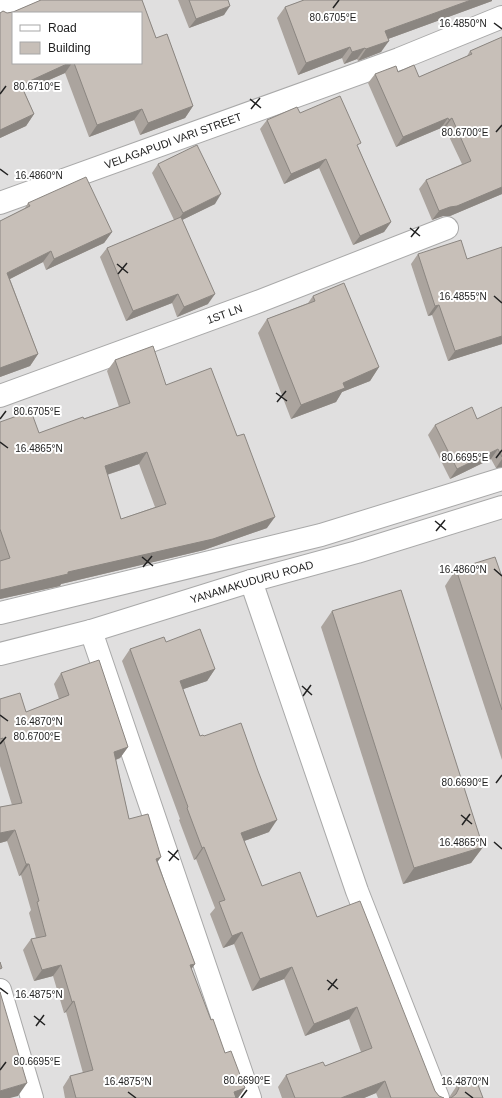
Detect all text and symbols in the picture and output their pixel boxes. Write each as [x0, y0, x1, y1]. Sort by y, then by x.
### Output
legend [12, 12, 142, 64]
text: 80.6705°E [310, 12, 357, 23]
text: 16.4850°N [439, 18, 487, 29]
text: Road [48, 21, 77, 35]
text: Building [48, 41, 91, 55]
text: 80.6710°E [14, 81, 61, 92]
street label: VELAGAPUDI VARI STREET [103, 110, 243, 171]
text: 80.6700°E [442, 127, 489, 138]
text: 16.4860°N [15, 170, 63, 181]
text: 16.4855°N [439, 291, 487, 302]
street label: 1ST LN [205, 302, 244, 326]
text: 80.6705°E [14, 406, 61, 417]
text: 16.4865°N [15, 443, 63, 454]
text: 80.6695°E [442, 452, 489, 463]
street label: YANAMAKUDURU ROAD [189, 558, 315, 606]
text: 16.4860°N [439, 564, 487, 575]
text: 16.4870°N [15, 716, 63, 727]
text: 80.6700°E [14, 731, 61, 742]
text: 80.6690°E [442, 777, 489, 788]
text: 16.4865°N [439, 837, 487, 848]
text: 16.4875°N [15, 989, 63, 1000]
text: 80.6695°E [14, 1056, 61, 1067]
text: 80.6690°E [224, 1075, 271, 1086]
text: 16.4875°N [104, 1076, 152, 1087]
text: 16.4870°N [441, 1076, 489, 1087]

